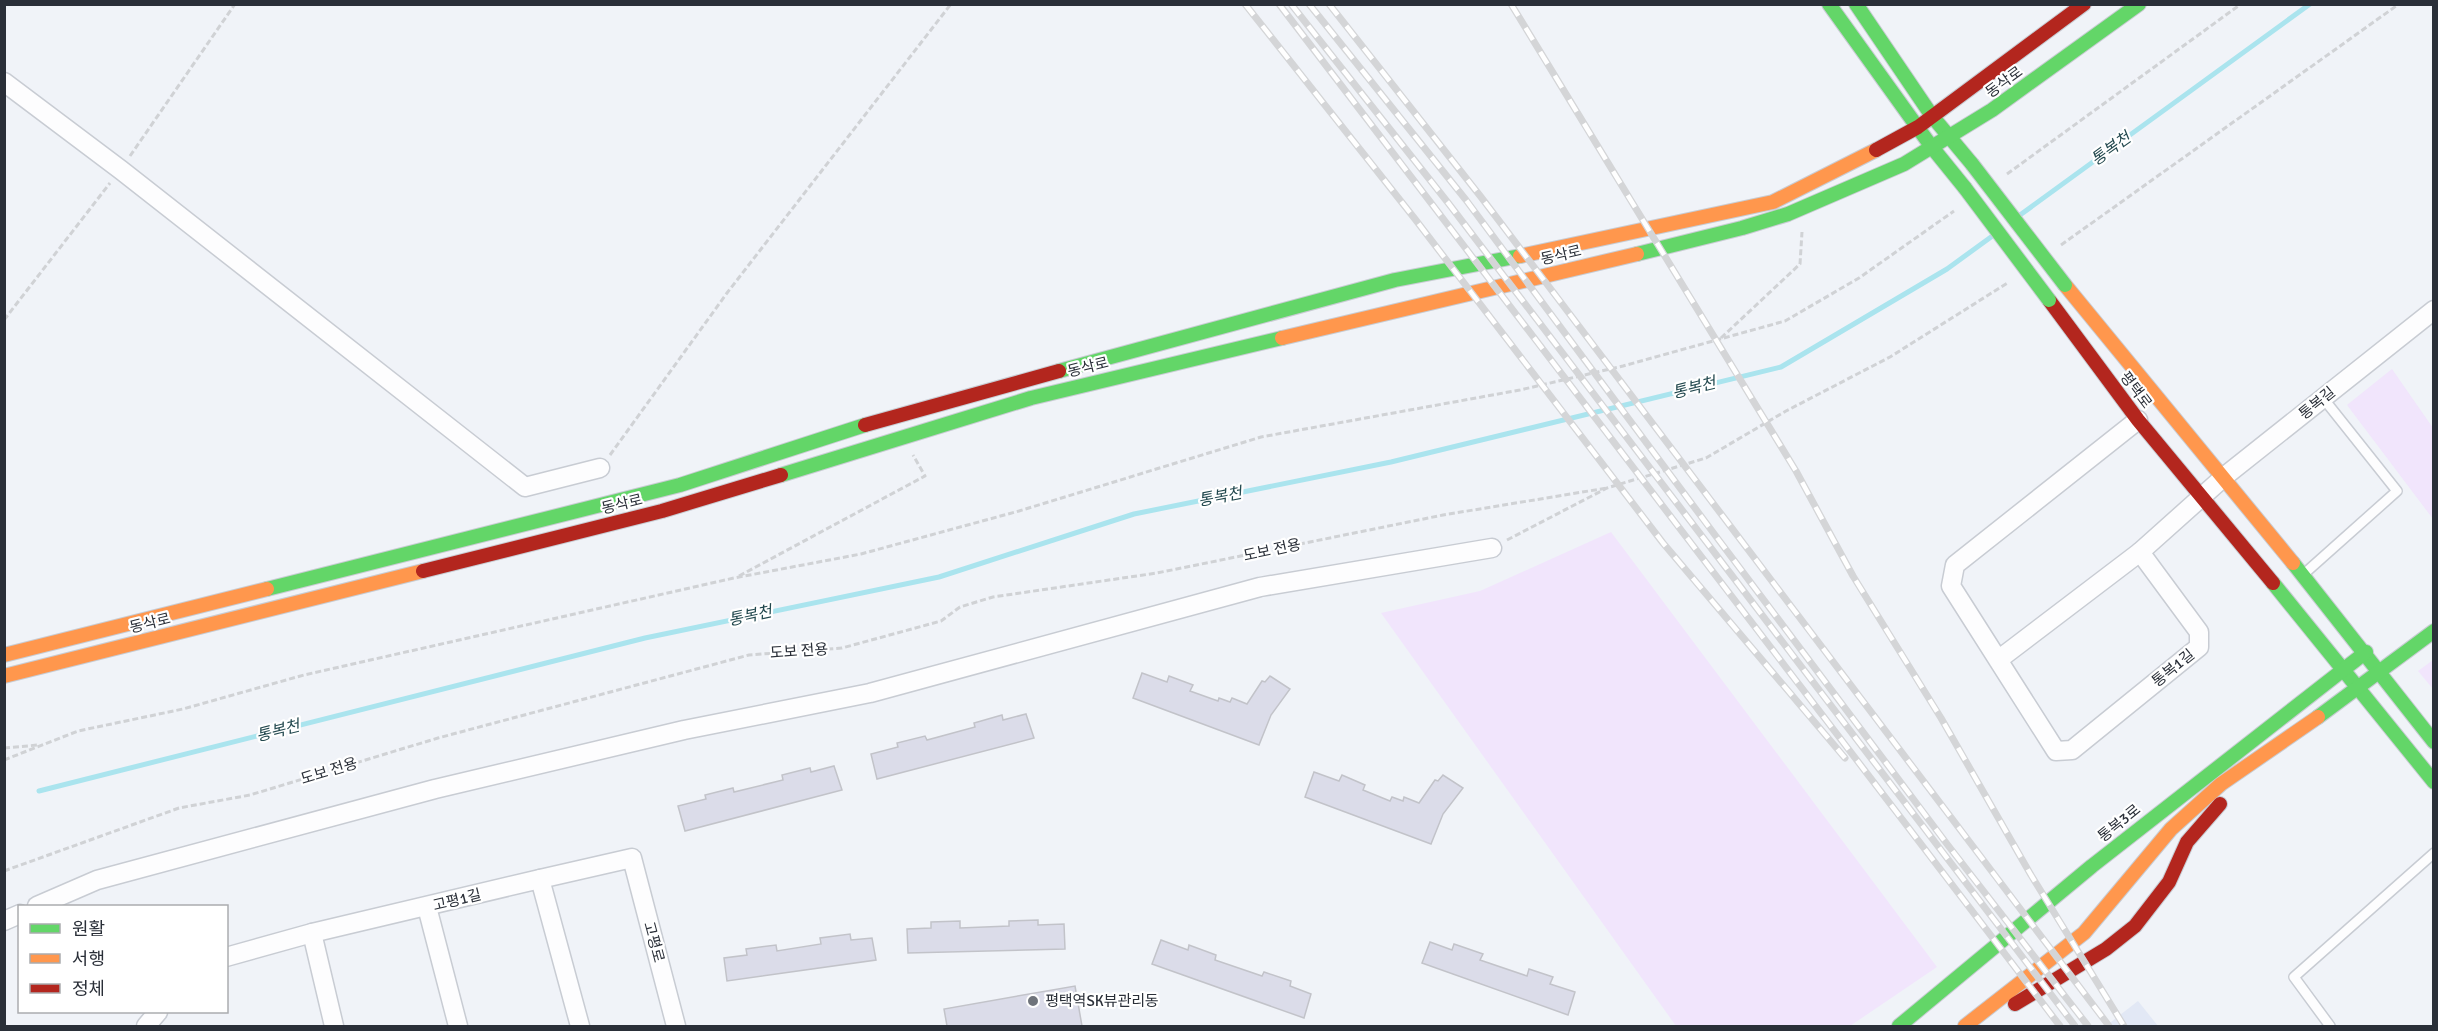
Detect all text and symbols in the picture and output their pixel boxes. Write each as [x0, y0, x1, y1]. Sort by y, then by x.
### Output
street label: 동삭로 [1982, 63, 2026, 101]
water label: 통복천 [2087, 127, 2137, 170]
street label: 동삭로 [1539, 242, 1583, 268]
street label: 동삭로 [1066, 353, 1110, 381]
street label: 평택로 [2116, 368, 2156, 412]
water label: 통복천 [1670, 372, 1720, 403]
street label: 통복길 [2295, 383, 2339, 423]
water label: 통복천 [1196, 483, 1246, 511]
street label: 동삭로 [600, 490, 644, 518]
street label: 도보 전용 [1242, 535, 1302, 565]
water label: 통복천 [726, 601, 776, 630]
street label: 동삭로 [128, 609, 172, 637]
street label: 도보 전용 [769, 640, 829, 662]
street label: 통복1길 [2148, 645, 2198, 691]
water label: 통복천 [254, 715, 304, 746]
street label: 도보 전용 [298, 754, 360, 788]
street label: 통복3로 [2094, 800, 2144, 846]
street label: 고평1길 [431, 885, 483, 915]
legend [18, 905, 228, 1013]
text: 원활 [72, 918, 105, 940]
street label: 고평로 [640, 920, 668, 964]
text: 서행 [72, 948, 105, 970]
text: 정체 [72, 978, 105, 1000]
place label: 평택역SK뷰관리동 [1045, 992, 1159, 1010]
marker: 평택역SK뷰관리동 [1026, 994, 1040, 1008]

